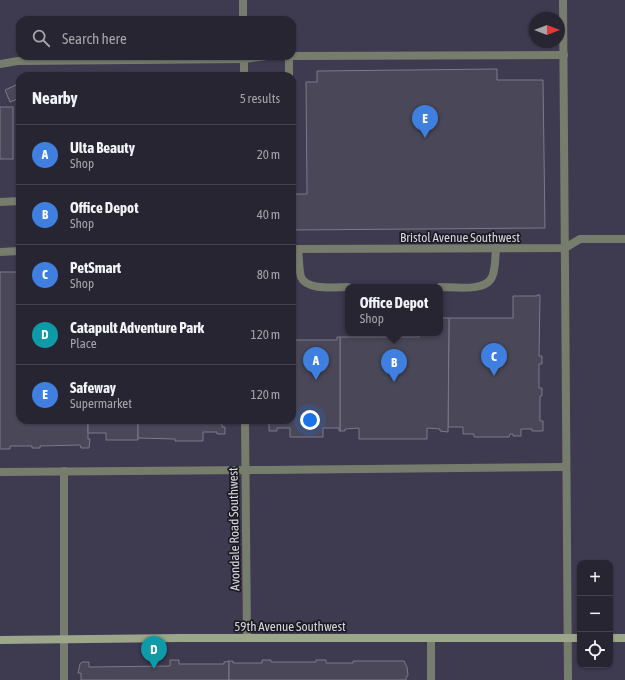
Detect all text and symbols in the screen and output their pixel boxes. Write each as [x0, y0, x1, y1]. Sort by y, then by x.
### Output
north arrow [529, 12, 565, 48]
search box [16, 16, 296, 60]
icon: search [30, 27, 52, 49]
text: Search here [62, 30, 127, 47]
text: Nearby [32, 88, 78, 108]
text: 5 results [240, 91, 280, 106]
pin: E [412, 105, 438, 138]
text: Ulta Beauty [70, 139, 135, 156]
text: A [42, 147, 48, 162]
text: 20 m [257, 147, 280, 162]
text: Shop [70, 156, 94, 171]
text: Office Depot [70, 199, 138, 216]
text: B [42, 207, 48, 222]
text: 40 m [257, 207, 280, 222]
text: Shop [70, 216, 94, 231]
street label: Bristol Avenue Southwest [400, 230, 520, 245]
text: PetSmart [70, 259, 121, 276]
text: C [42, 267, 48, 282]
text: 80 m [257, 267, 280, 282]
text: Shop [70, 276, 94, 291]
popup [345, 284, 443, 336]
text: Office Depot [360, 294, 428, 311]
text: Shop [360, 311, 384, 326]
text: Catapult Adventure Park [70, 319, 204, 336]
text: D [41, 327, 49, 342]
text: 120 m [251, 327, 280, 342]
text: Place [70, 336, 97, 351]
pin: C [481, 343, 507, 376]
pin: A [303, 347, 329, 380]
pin: B [381, 349, 407, 382]
text: Safeway [70, 379, 116, 396]
text: E [42, 387, 48, 402]
text: 120 m [251, 387, 280, 402]
text: Supermarket [70, 396, 132, 411]
your location [300, 410, 320, 430]
street label: Avondale Road Southwest [225, 467, 243, 591]
map controls [577, 560, 613, 668]
button: + [577, 560, 613, 596]
button: − [577, 596, 613, 632]
street label: 59th Avenue Southwest [234, 619, 346, 634]
button: locate [577, 632, 613, 668]
pin: D [141, 636, 167, 669]

